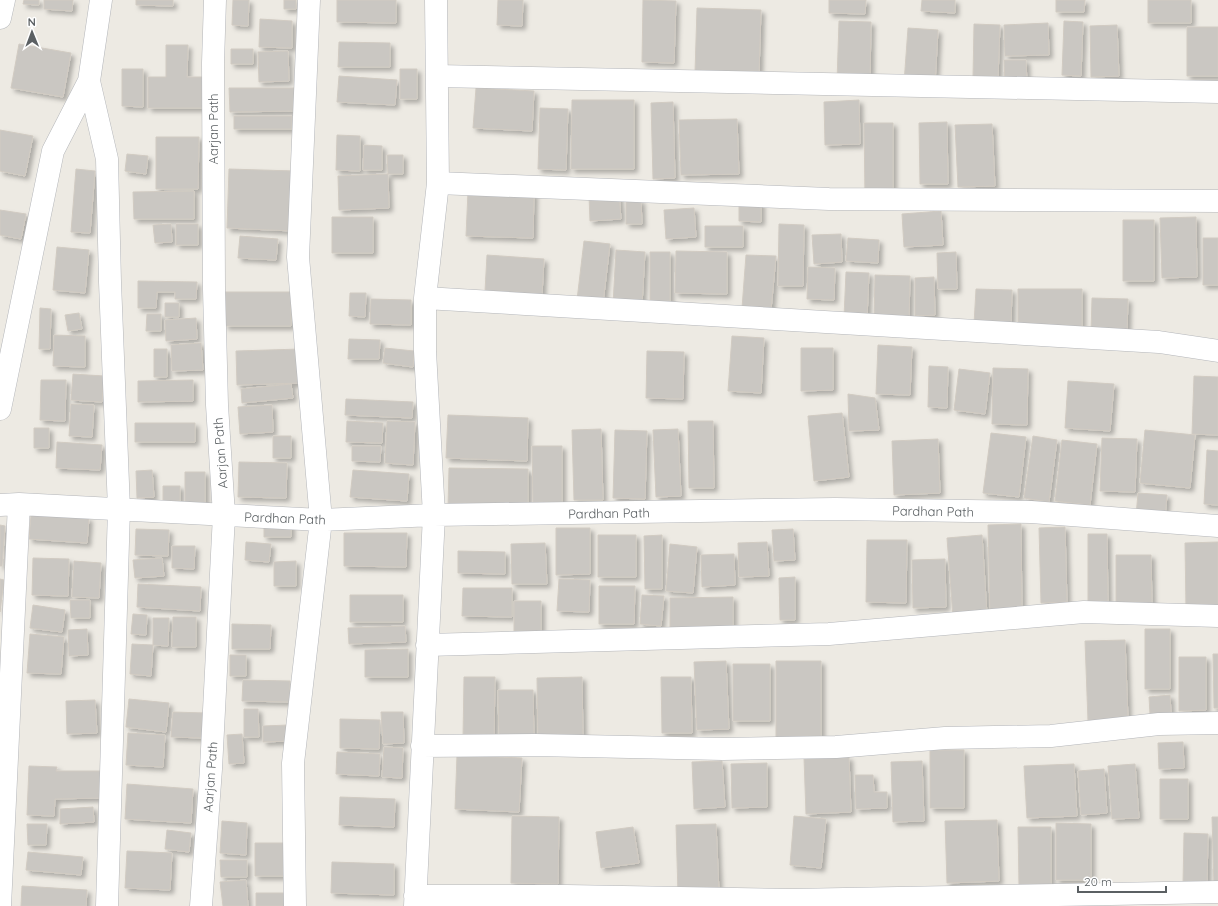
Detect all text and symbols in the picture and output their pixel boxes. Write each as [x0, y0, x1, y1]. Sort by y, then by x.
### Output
north arrow [12, 12, 52, 52]
text: N [28, 15, 36, 29]
street label: Aarjan Path [205, 93, 221, 165]
street label: Aarjan Path [210, 417, 230, 489]
street label: Pardhan Path [892, 502, 974, 520]
street label: Pardhan Path [568, 504, 650, 522]
street label: Pardhan Path [244, 509, 326, 527]
street label: Aarjan Path [200, 741, 220, 813]
scale bar [1078, 868, 1166, 894]
text: 20 m [1084, 874, 1112, 889]

